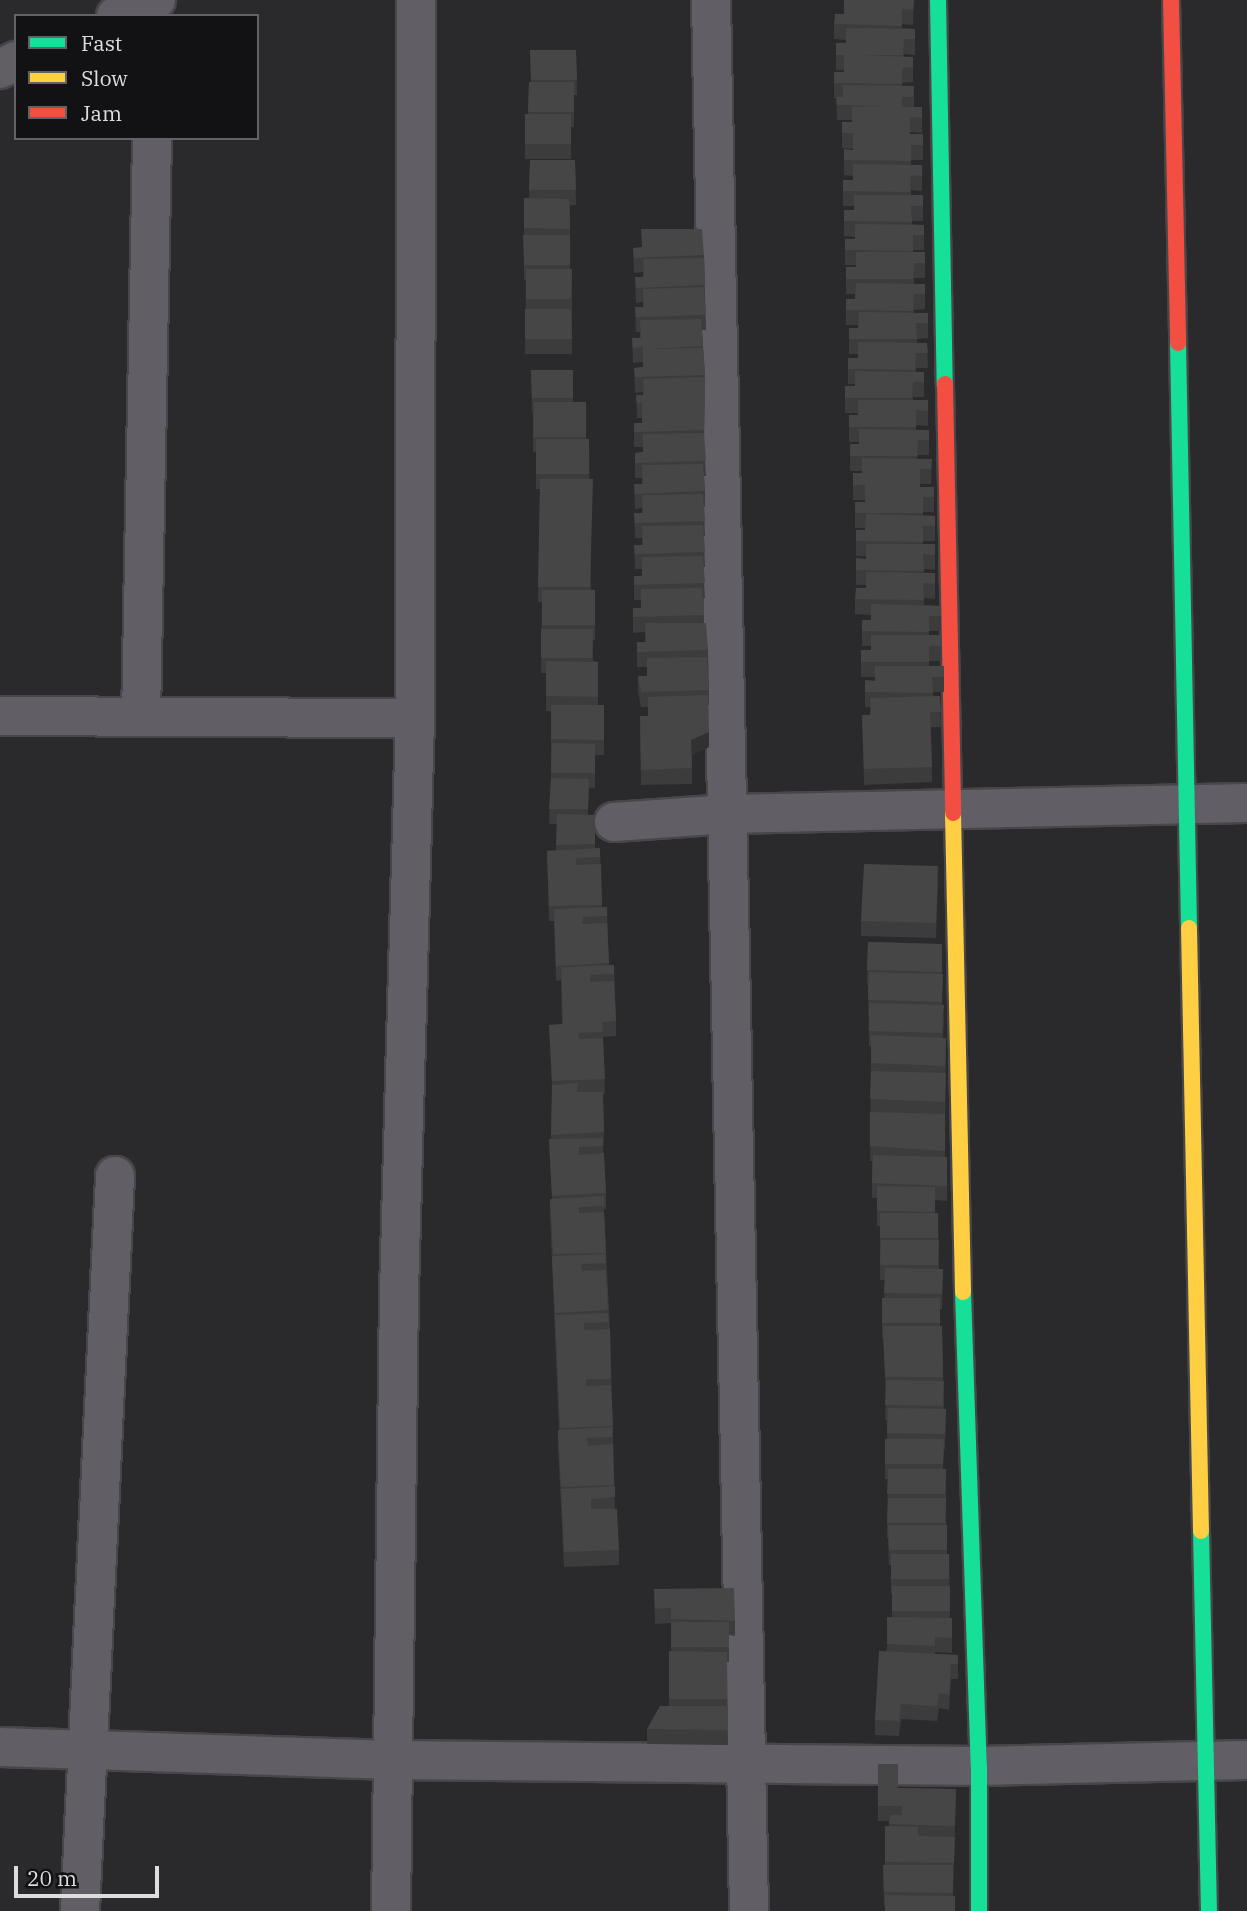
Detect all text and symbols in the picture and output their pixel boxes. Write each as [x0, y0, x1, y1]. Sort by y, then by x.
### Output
legend [14, 14, 259, 140]
text: Fast [81, 29, 122, 57]
text: Slow [81, 64, 128, 92]
text: Jam [81, 99, 122, 127]
scale bar [18, 1852, 163, 1896]
text: 20 m [27, 1864, 77, 1892]

